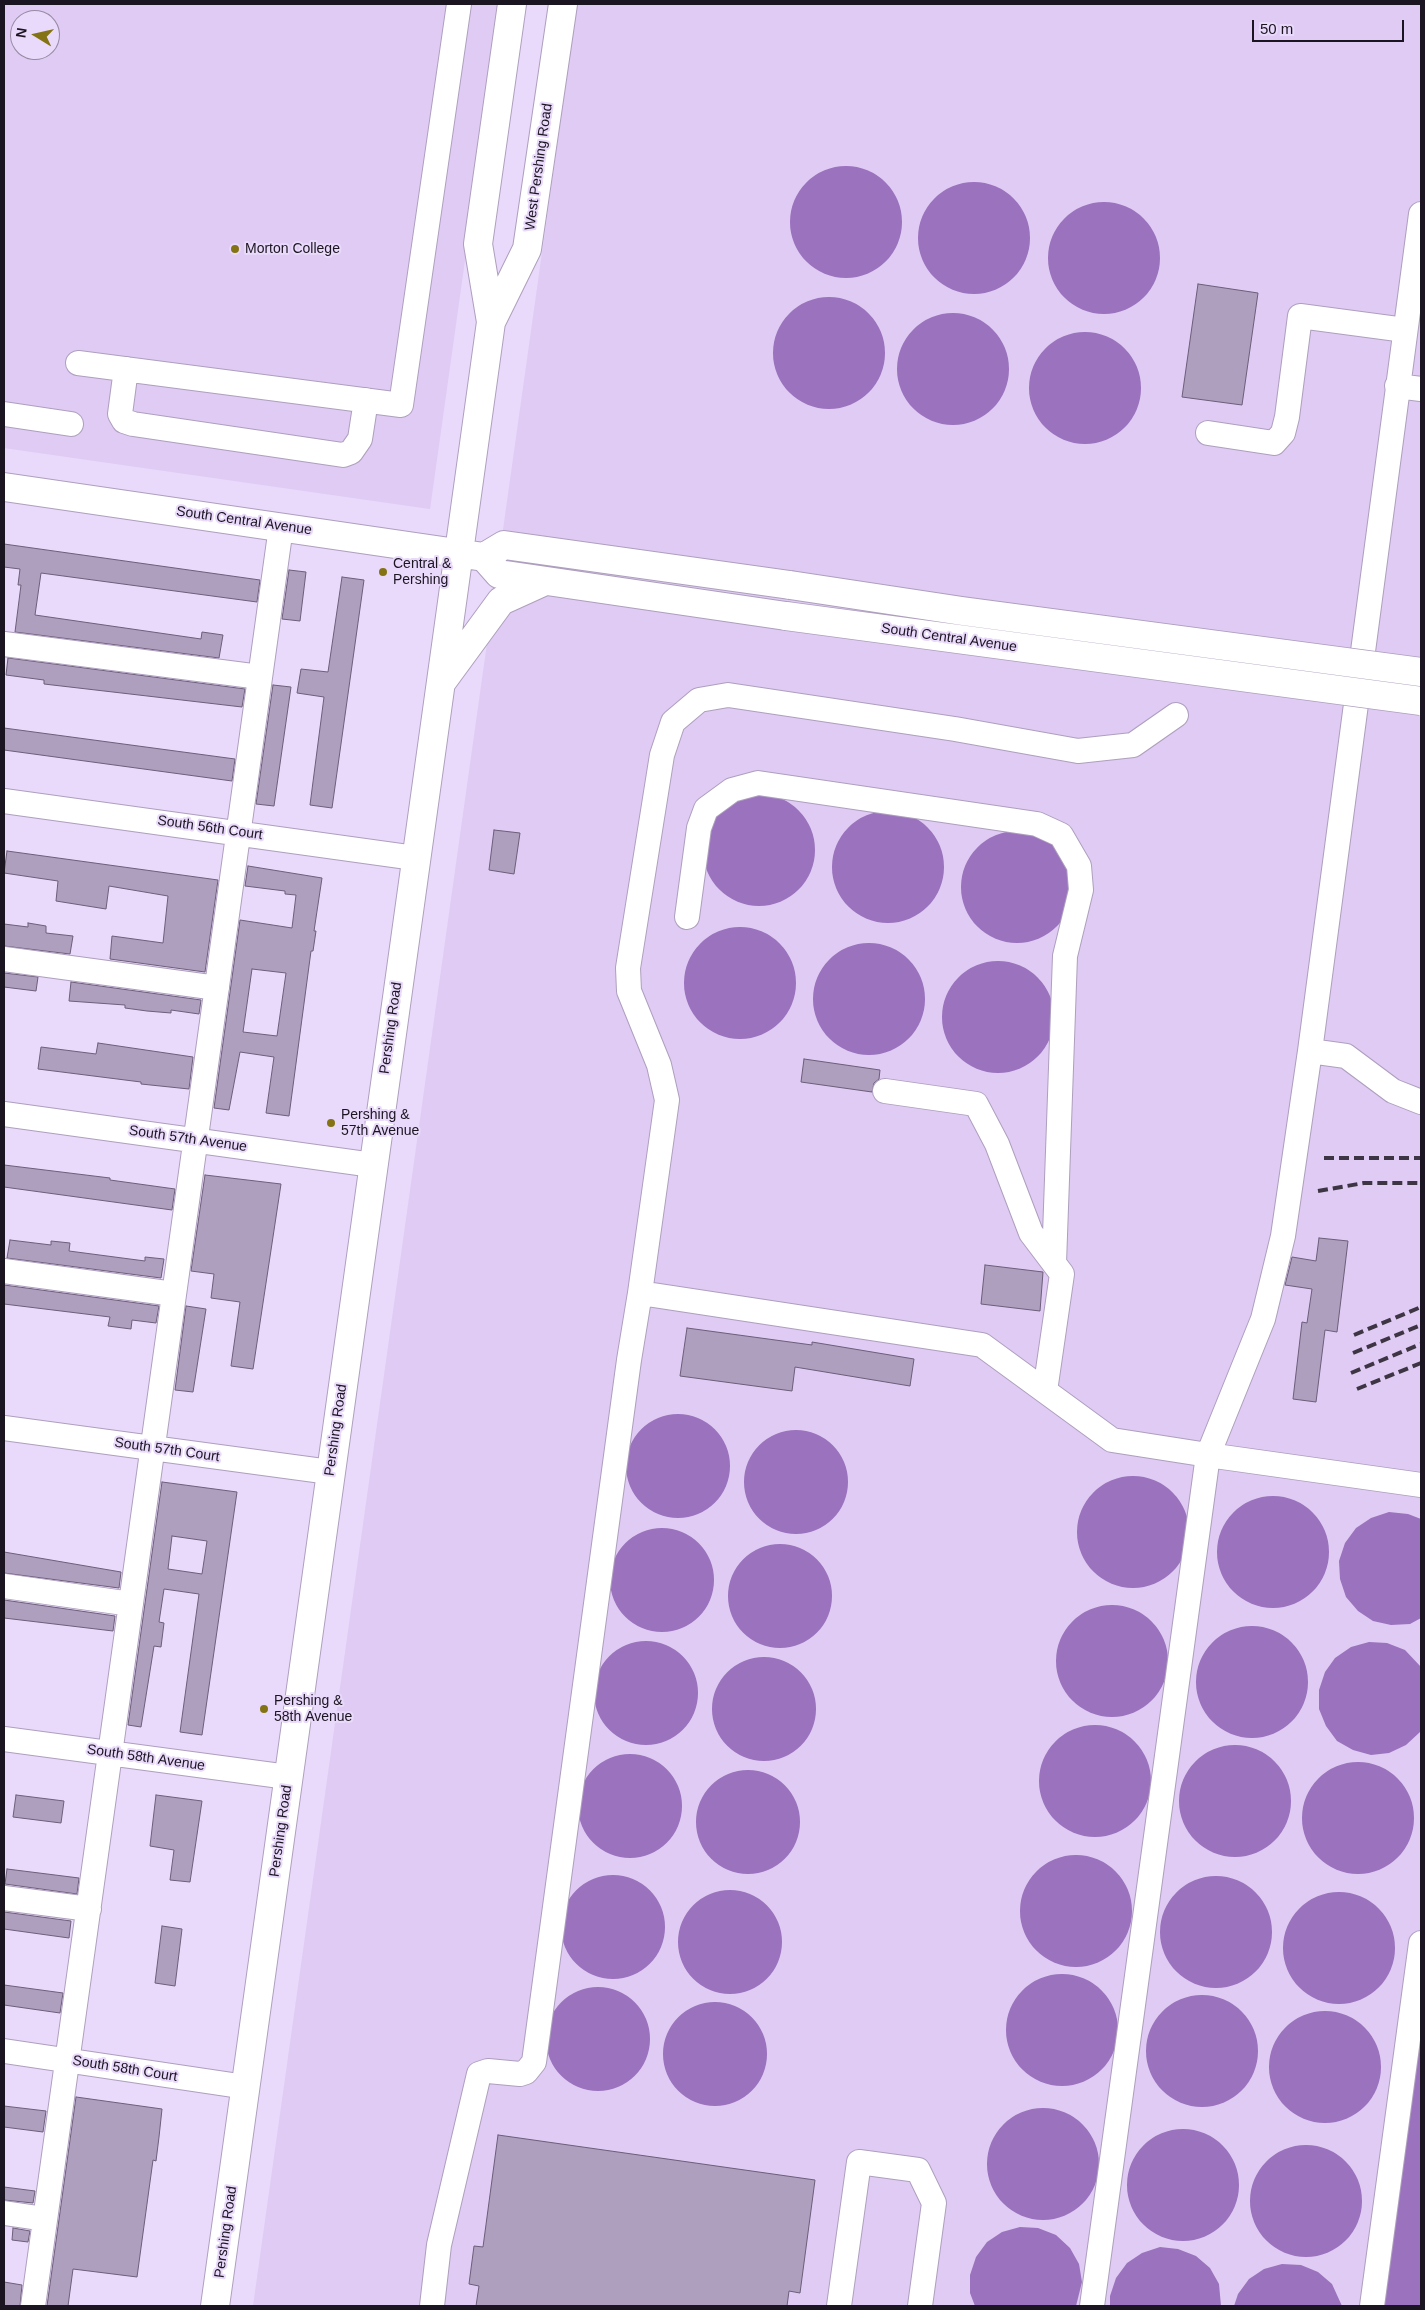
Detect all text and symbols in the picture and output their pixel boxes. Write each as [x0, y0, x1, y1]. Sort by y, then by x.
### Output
north arrow [10, 10, 60, 60]
scale bar [1255, 10, 1408, 42]
text: 50 m [1260, 20, 1293, 37]
text: N [12, 27, 30, 39]
street label: West Pershing Road [522, 102, 556, 232]
place label: Morton College [245, 241, 340, 257]
marker: Morton College [229, 243, 241, 255]
street label: South Central Avenue [175, 503, 313, 539]
place label: Central & Pershing [393, 556, 451, 588]
marker: Central & Pershing [377, 566, 389, 578]
street label: South Central Avenue [880, 620, 1018, 656]
street label: South 56th Court [156, 812, 264, 844]
street label: Pershing Road [376, 981, 406, 1075]
place label: Pershing & 57th Avenue [341, 1107, 419, 1140]
marker: Pershing & 57th Avenue [325, 1117, 337, 1129]
street label: South 57th Avenue [128, 1122, 248, 1156]
street label: Pershing Road [321, 1383, 351, 1477]
street label: South 57th Court [113, 1434, 221, 1466]
place label: Pershing & 58th Avenue [274, 1693, 352, 1725]
marker: Pershing & 58th Avenue [258, 1703, 270, 1715]
street label: South 58th Avenue [86, 1741, 206, 1775]
street label: Pershing Road [266, 1784, 296, 1878]
street label: South 58th Court [71, 2052, 179, 2086]
street label: Pershing Road [211, 2185, 241, 2279]

